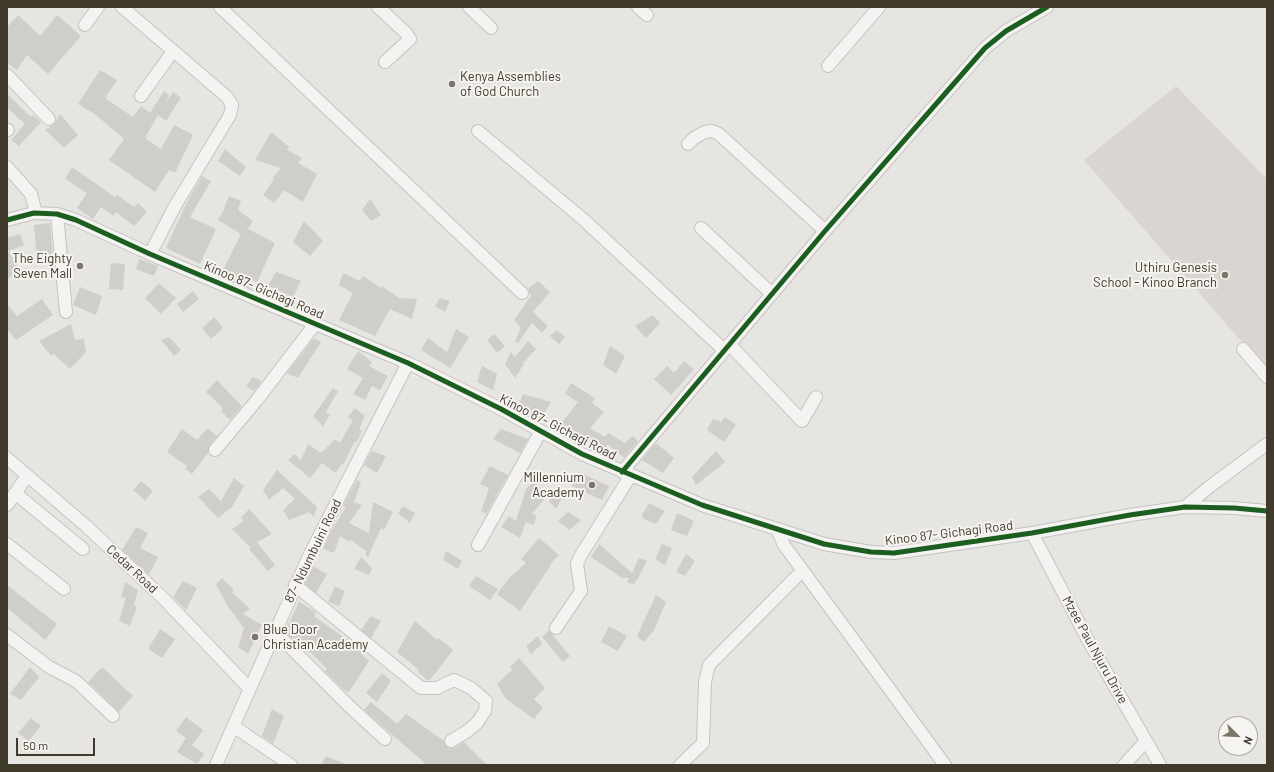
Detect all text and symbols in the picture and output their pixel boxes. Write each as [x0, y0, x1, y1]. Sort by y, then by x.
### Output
place label: Kenya Assemblies of God Church [460, 69, 561, 100]
marker: Kenya Assemblies of God Church [447, 79, 457, 89]
place label: The Eighty Seven Mall [12, 251, 72, 282]
street label: Kinoo 87- Gichagi Road [202, 258, 326, 322]
place label: Uthiru Genesis School - Kinoo Branch [1093, 260, 1217, 291]
marker: The Eighty Seven Mall [75, 261, 85, 271]
marker: Uthiru Genesis School - Kinoo Branch [1220, 270, 1230, 280]
street label: Kinoo 87- Gichagi Road [497, 391, 619, 463]
place label: Millennium Academy [523, 470, 584, 501]
marker: Millennium Academy [587, 480, 597, 490]
street label: 87- Ndumbuini Road [281, 497, 345, 605]
street label: Kinoo 87- Gichagi Road [884, 517, 1014, 549]
street label: Cedar Road [103, 541, 161, 597]
street label: Mzee Paul Njuru Drive [1059, 593, 1131, 707]
place label: Blue Door Christian Academy [263, 622, 368, 653]
marker: Blue Door Christian Academy [250, 632, 260, 642]
north arrow [1218, 716, 1258, 756]
scale bar [18, 730, 97, 756]
text: N [1241, 735, 1256, 747]
text: 50 m [23, 738, 48, 752]

